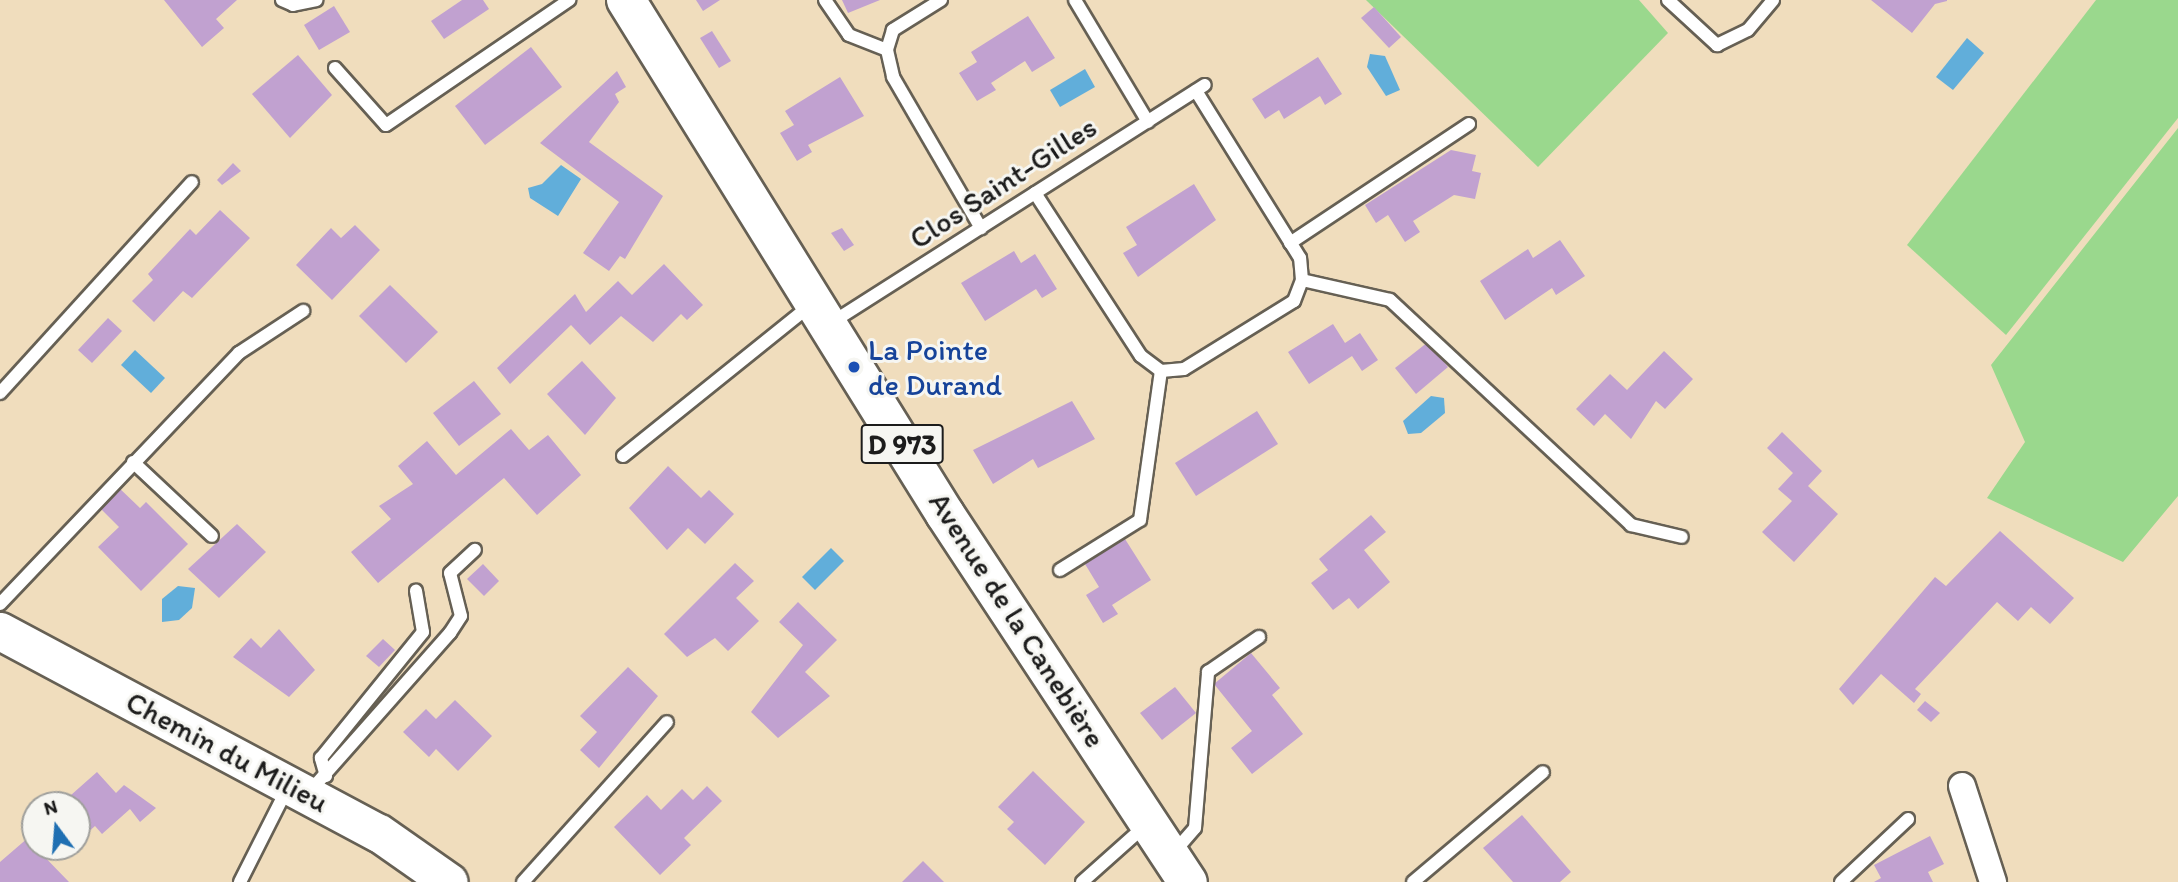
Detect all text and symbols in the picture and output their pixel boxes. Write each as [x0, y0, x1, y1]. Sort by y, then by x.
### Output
street label: Clos Saint-Gilles [902, 109, 1104, 257]
place label: La Pointe de Durand [868, 332, 1001, 402]
marker: La Pointe de Durand [846, 359, 862, 375]
road number: D 973 [860, 420, 944, 468]
street label: Avenue de la Canebière [921, 485, 1113, 755]
street label: Chemin du Milieu [120, 684, 334, 820]
north arrow [21, 791, 91, 861]
text: N [41, 794, 60, 820]

